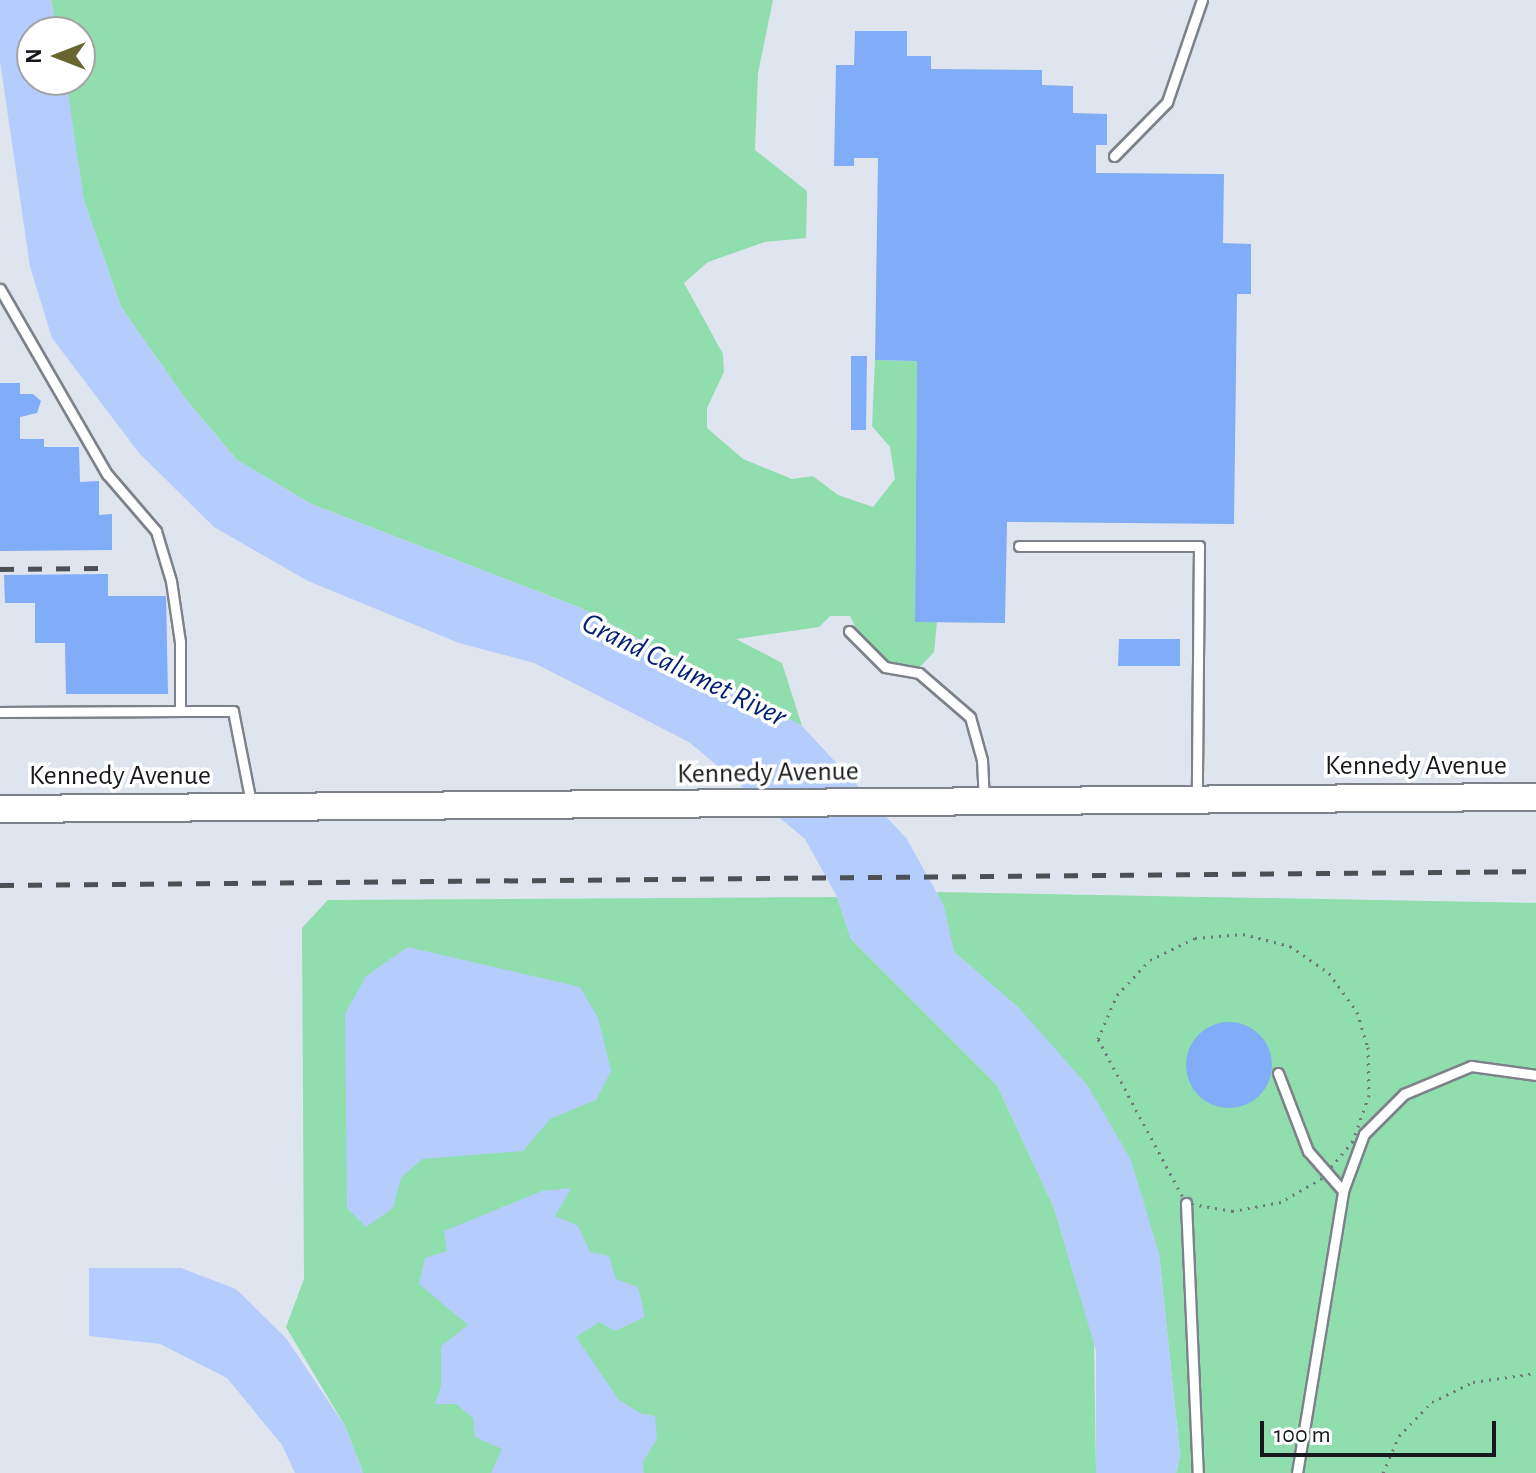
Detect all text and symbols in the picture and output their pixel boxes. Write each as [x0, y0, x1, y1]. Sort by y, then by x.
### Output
north arrow [16, 16, 96, 96]
text: N [23, 48, 45, 64]
water label: Grand Calumet River [576, 605, 792, 735]
street label: Kennedy Avenue [1325, 749, 1507, 783]
street label: Kennedy Avenue [677, 755, 859, 791]
street label: Kennedy Avenue [29, 759, 211, 793]
scale bar [1264, 1405, 1500, 1455]
text: 100 m [1274, 1423, 1331, 1447]

